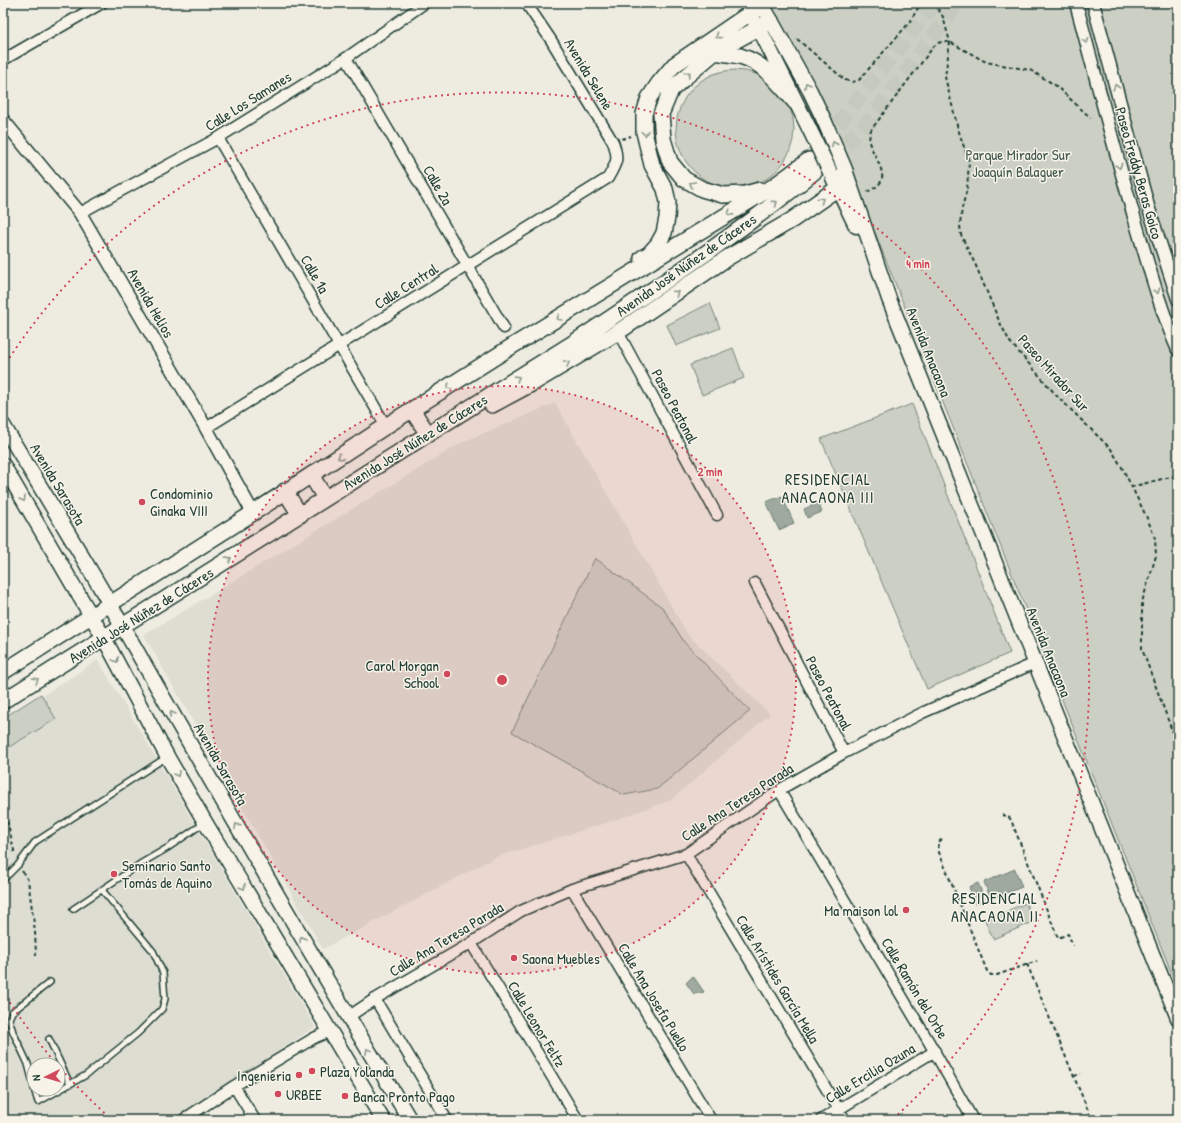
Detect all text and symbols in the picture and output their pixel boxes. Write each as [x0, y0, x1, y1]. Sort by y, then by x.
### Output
one-way arrow [715, 31, 722, 39]
street label: Avenida Selene [559, 34, 619, 114]
one-way arrow [1081, 37, 1089, 44]
street label: Calle Los Samanes [201, 66, 295, 136]
one-way arrow [684, 72, 691, 79]
one-way arrow [805, 82, 812, 90]
one-way arrow [1112, 84, 1120, 91]
street label: Paseo Freddy Beras Goico [1110, 105, 1168, 241]
one-way arrow [640, 130, 649, 136]
one-way arrow [831, 140, 839, 148]
park label: Parque Mirador Sur Joaquín Balaguer [966, 144, 1071, 182]
street label: Calle 2a [418, 161, 458, 209]
one-way arrow [1115, 163, 1123, 169]
one-way arrow [689, 181, 697, 188]
one-way arrow [817, 197, 824, 205]
one-way arrow [771, 200, 778, 208]
street label: Avenida José Núñez de Cáceres [612, 208, 760, 321]
one-way arrow [727, 208, 734, 216]
street label: Calle 1a [296, 251, 334, 297]
text: 4 min [906, 255, 930, 272]
street label: Calle Central [370, 258, 442, 314]
street label: Avenida Helios [123, 265, 179, 342]
one-way arrow [1152, 287, 1160, 294]
one-way arrow [672, 290, 679, 298]
street label: Avenida Anacaona [901, 304, 957, 400]
one-way arrow [556, 313, 563, 321]
street label: Paseo Mirador Sur [1013, 330, 1095, 417]
one-way arrow [563, 360, 570, 367]
street label: Paseo Peatonal [647, 365, 703, 447]
one-way arrow [513, 375, 520, 383]
one-way arrow [446, 382, 453, 389]
street label: Avenida José Núñez de Cáceres [339, 389, 491, 495]
street label: Avenida Sarasota [25, 439, 91, 529]
one-way arrow [337, 452, 344, 459]
text: 2 min [698, 463, 723, 480]
district label: RESIDENCIAL ANACAONA III [782, 468, 874, 508]
place label: Condominio Ginaka VIII [150, 483, 213, 521]
one-way arrow [18, 495, 25, 502]
marker: Condominio Ginaka VIII [137, 497, 147, 507]
one-way arrow [225, 557, 232, 564]
street label: Avenida José Núñez de Cáceres [65, 562, 217, 668]
street label: Avenida Anacaona [1021, 604, 1077, 700]
street label: Paseo Peatonal [801, 652, 857, 734]
place label: Carol Morgan School [366, 655, 439, 693]
one-way arrow [111, 656, 119, 663]
marker: Carol Morgan School [442, 669, 452, 679]
centre of rings [495, 673, 509, 687]
one-way arrow [32, 678, 39, 685]
one-way arrow [170, 711, 177, 718]
street label: Avenida Sarasota [189, 719, 253, 809]
street label: Calle Ana Teresa Parada [677, 758, 797, 846]
one-way arrow [173, 770, 180, 778]
one-way arrow [234, 823, 241, 831]
place label: Seminario Santo Tomás de Aquino [122, 855, 212, 893]
marker: Seminario Santo Tomás de Aquino [109, 869, 119, 879]
one-way arrow [239, 883, 246, 890]
district label: RESIDENCIAL ANACAONA II [951, 887, 1039, 927]
street label: Calle Ana Teresa Parada [385, 897, 507, 981]
place label: Ma maison lol [824, 900, 898, 921]
marker: Ma maison lol [901, 905, 911, 915]
street label: Calle Arístides García Mella [731, 911, 825, 1047]
street label: Calle Ramón del Orbe [876, 933, 954, 1043]
one-way arrow [300, 936, 307, 943]
street label: Calle Ana Josefa Puello [613, 939, 695, 1055]
place label: Saona Muebles [522, 948, 600, 969]
marker: Saona Muebles [509, 953, 519, 963]
street label: Calle Leonor Feltz [503, 977, 571, 1071]
street label: Calle Ercilia Ozuna [821, 1038, 919, 1108]
one-way arrow [366, 1048, 373, 1055]
north arrow [26, 1057, 66, 1097]
place label: Plaza Yolanda [320, 1061, 394, 1082]
place label: Ingenieria [237, 1065, 291, 1086]
marker: Plaza Yolanda [307, 1066, 317, 1076]
marker: Ingenieria [294, 1070, 304, 1080]
text: N [29, 1074, 43, 1081]
place label: URBEE [286, 1084, 322, 1105]
place label: Banca Pronto Pago [353, 1086, 455, 1107]
marker: URBEE [273, 1089, 283, 1099]
marker: Banca Pronto Pago [340, 1091, 350, 1101]

